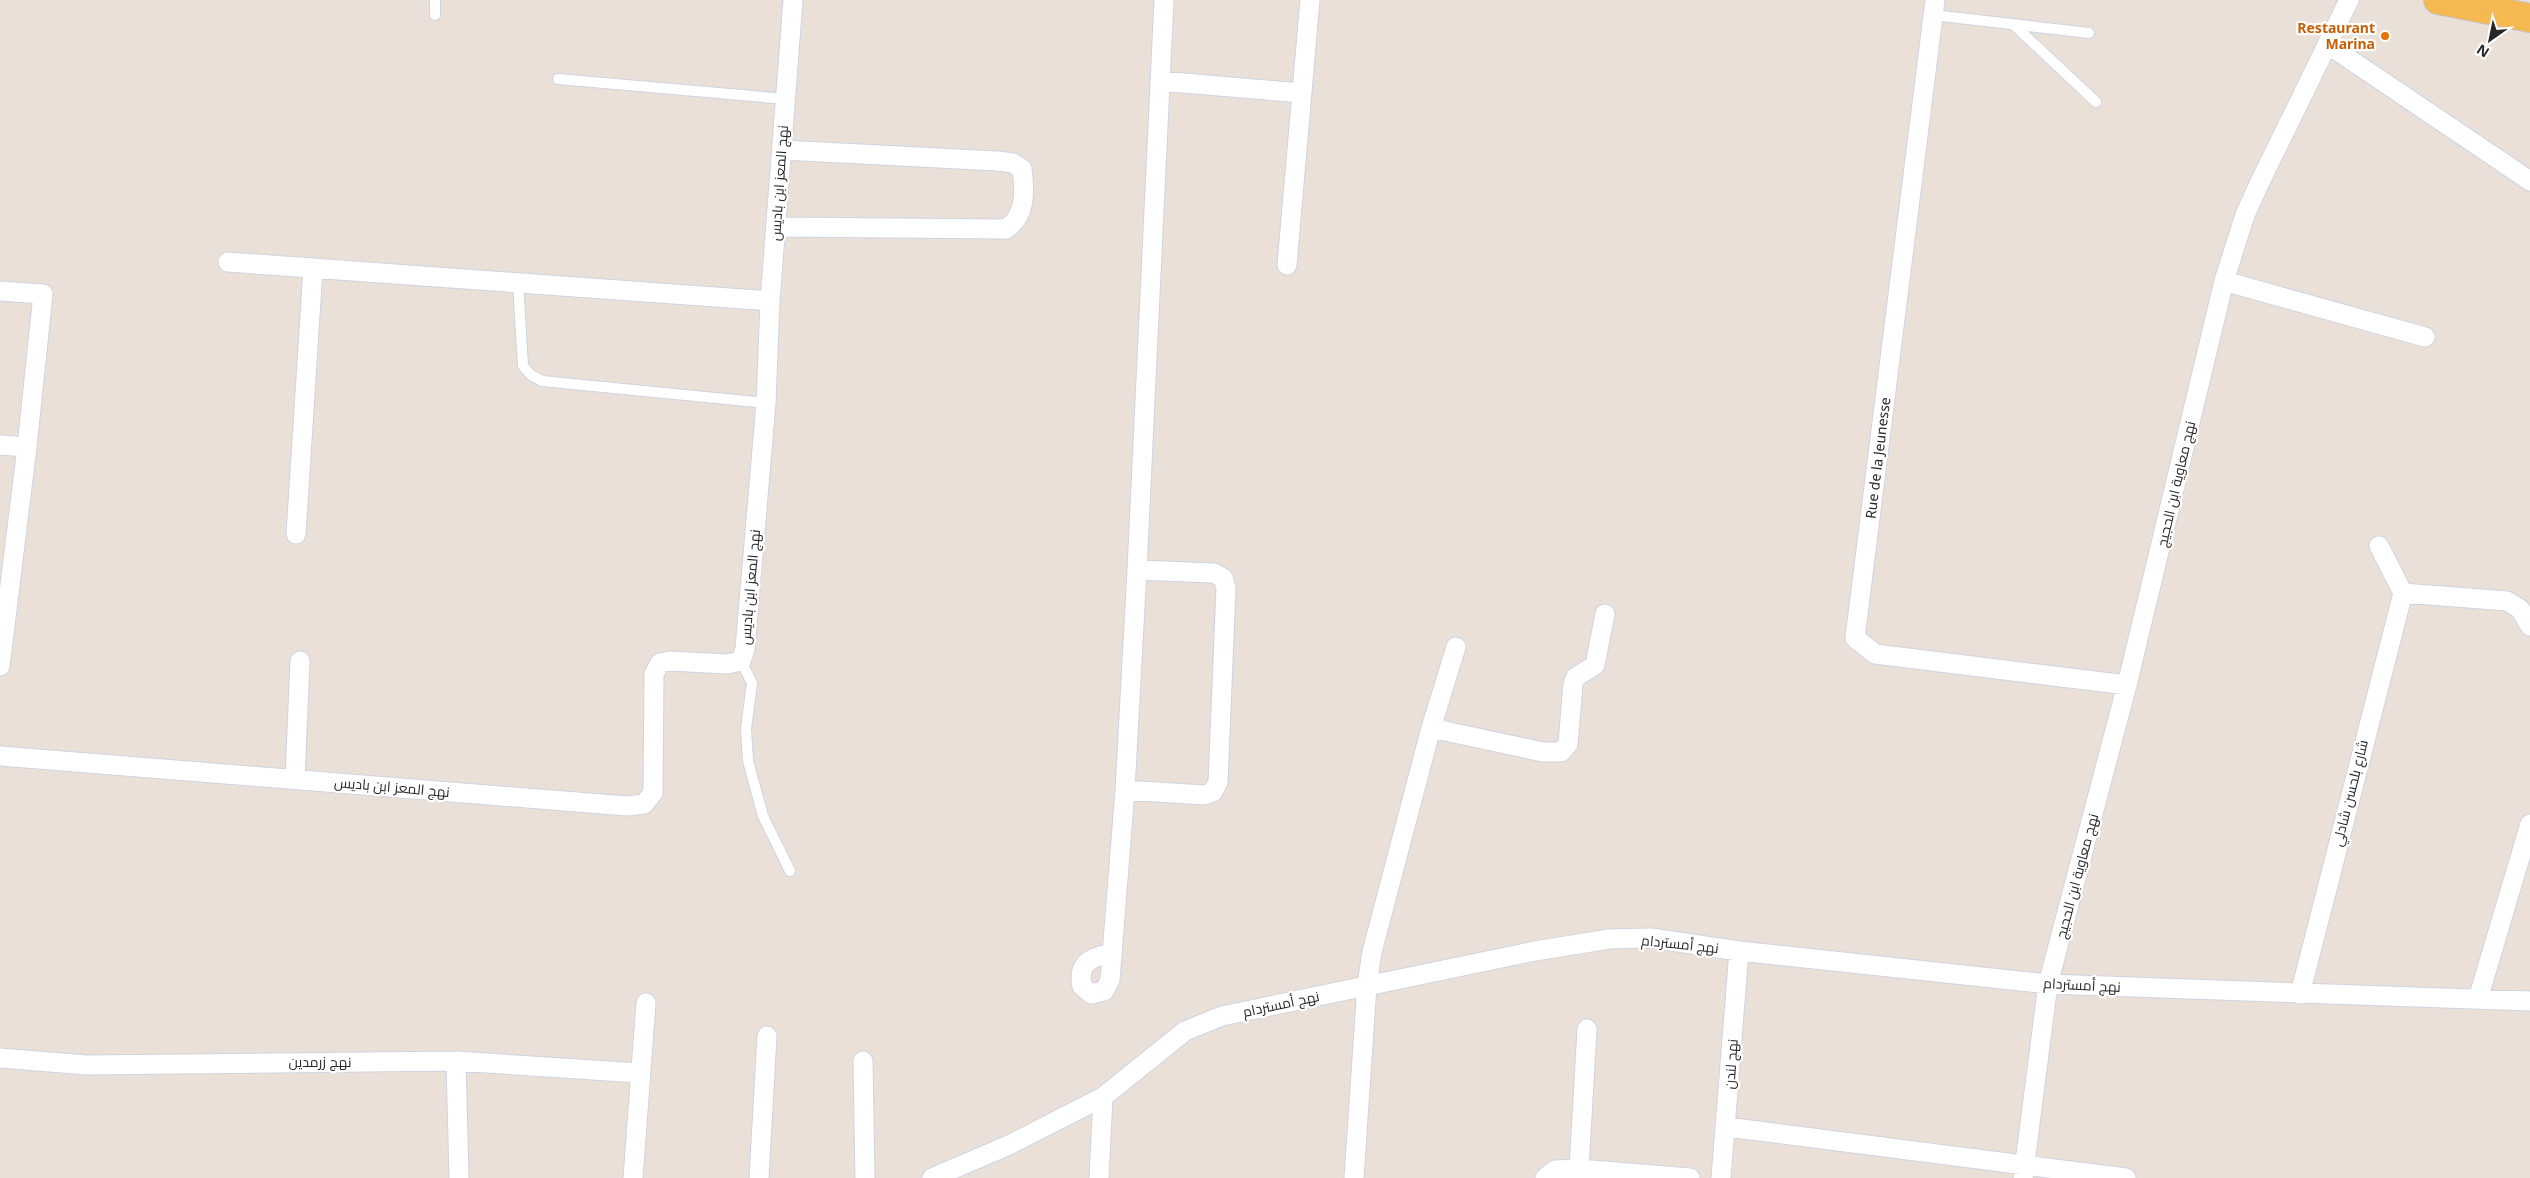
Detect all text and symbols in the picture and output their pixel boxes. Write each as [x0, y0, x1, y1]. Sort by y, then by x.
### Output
north arrow [2465, 15, 2515, 65]
place label: Restaurant Marina [2297, 18, 2375, 53]
marker: Restaurant Marina [2379, 30, 2391, 42]
text: N [2473, 40, 2493, 62]
street label: نهج المعز ابن باديس [765, 124, 792, 241]
street label: Rue de la Jeunesse [1861, 396, 1894, 520]
street label: نهج معاوية ابن الحجيج [2152, 419, 2199, 549]
street label: نهج المعز ابن باديس [735, 528, 764, 646]
street label: شارع بلحسن شادلي [2327, 738, 2375, 849]
street label: نهج المعز ابن باديس [333, 772, 451, 801]
street label: نهج معاوية ابن الحجيج [2051, 811, 2102, 941]
street label: نهج أمستردام [1640, 930, 1720, 958]
street label: نهج أمستردام [2043, 973, 2121, 997]
street label: نهج أمستردام [1241, 986, 1321, 1022]
street label: نهج لندن [1719, 1038, 1742, 1090]
street label: نهج زرمدين [289, 1052, 351, 1071]

